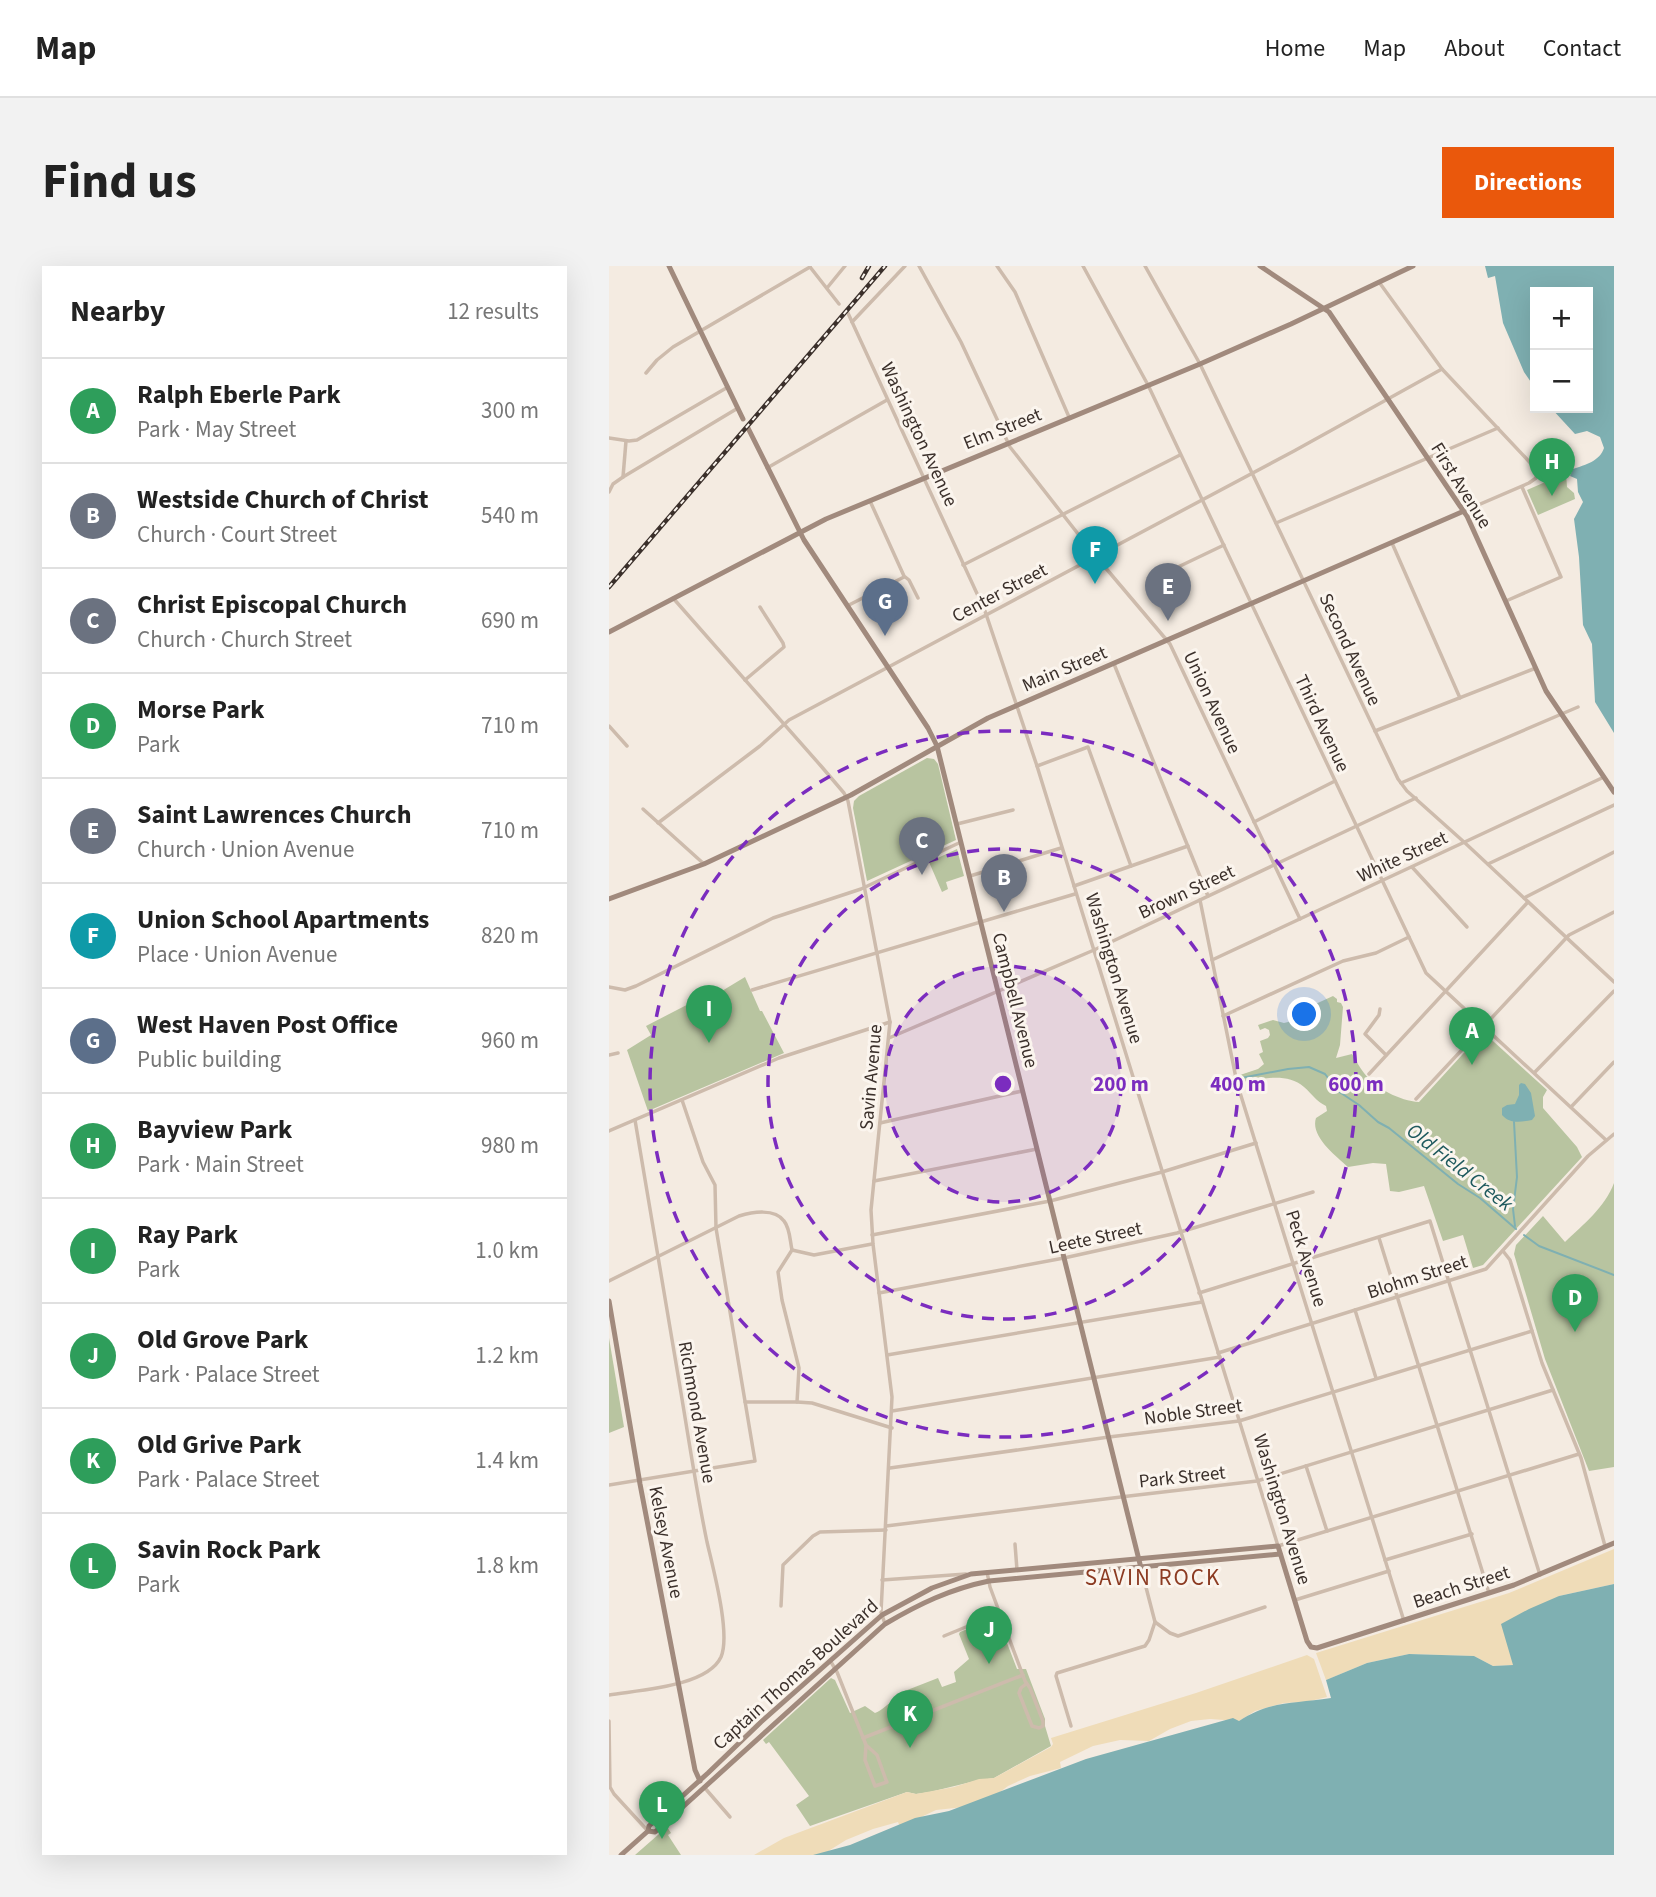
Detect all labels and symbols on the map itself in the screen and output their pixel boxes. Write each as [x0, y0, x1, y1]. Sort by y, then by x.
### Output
street label: Washington Avenue [873, 358, 964, 511]
street label: Elm Street [959, 401, 1046, 457]
street label: First Avenue [1424, 438, 1498, 534]
pin: H [1529, 438, 1575, 496]
pin: F [1072, 526, 1118, 584]
street label: Center Street [947, 557, 1053, 630]
pin: E [1145, 563, 1191, 621]
pin: G [862, 578, 908, 636]
street label: Second Avenue [1312, 589, 1388, 710]
street label: Main Street [1018, 639, 1112, 699]
street label: Union Avenue [1176, 647, 1247, 758]
street label: Third Avenue [1287, 671, 1356, 777]
pin: C [899, 817, 945, 875]
street label: White Street [1353, 824, 1453, 890]
pin: B [981, 854, 1027, 912]
street label: Brown Street [1134, 858, 1240, 926]
street label: Washington Avenue [1078, 890, 1149, 1047]
street label: Campbell Avenue [985, 930, 1044, 1071]
pin: I [686, 985, 732, 1043]
your location [1287, 997, 1321, 1031]
pin: A [1449, 1007, 1495, 1065]
street label: Savin Avenue [853, 1023, 890, 1131]
text: 200 m [1093, 1069, 1149, 1099]
text: 400 m [1210, 1069, 1266, 1099]
text: 600 m [1328, 1069, 1384, 1099]
centre of rings [991, 1072, 1015, 1096]
water label: Old Field Creek [1400, 1116, 1521, 1219]
street label: Peck Avenue [1278, 1207, 1333, 1310]
street label: Leete Street [1046, 1215, 1145, 1262]
street label: Blohm Street [1364, 1248, 1472, 1306]
pin: D [1552, 1274, 1598, 1332]
street label: Richmond Avenue [671, 1339, 722, 1485]
street label: Noble Street [1142, 1392, 1245, 1433]
street label: Washington Avenue [1246, 1431, 1317, 1588]
street label: Park Street [1138, 1459, 1227, 1495]
street label: Kelsey Avenue [641, 1484, 690, 1601]
street label: Beach Street [1410, 1559, 1514, 1616]
district label: SAVIN ROCK [1085, 1561, 1221, 1594]
street label: Captain Thomas Boulevard [707, 1593, 885, 1757]
pin: J [966, 1606, 1012, 1664]
pin: K [887, 1690, 933, 1748]
pin: L [639, 1781, 685, 1839]

